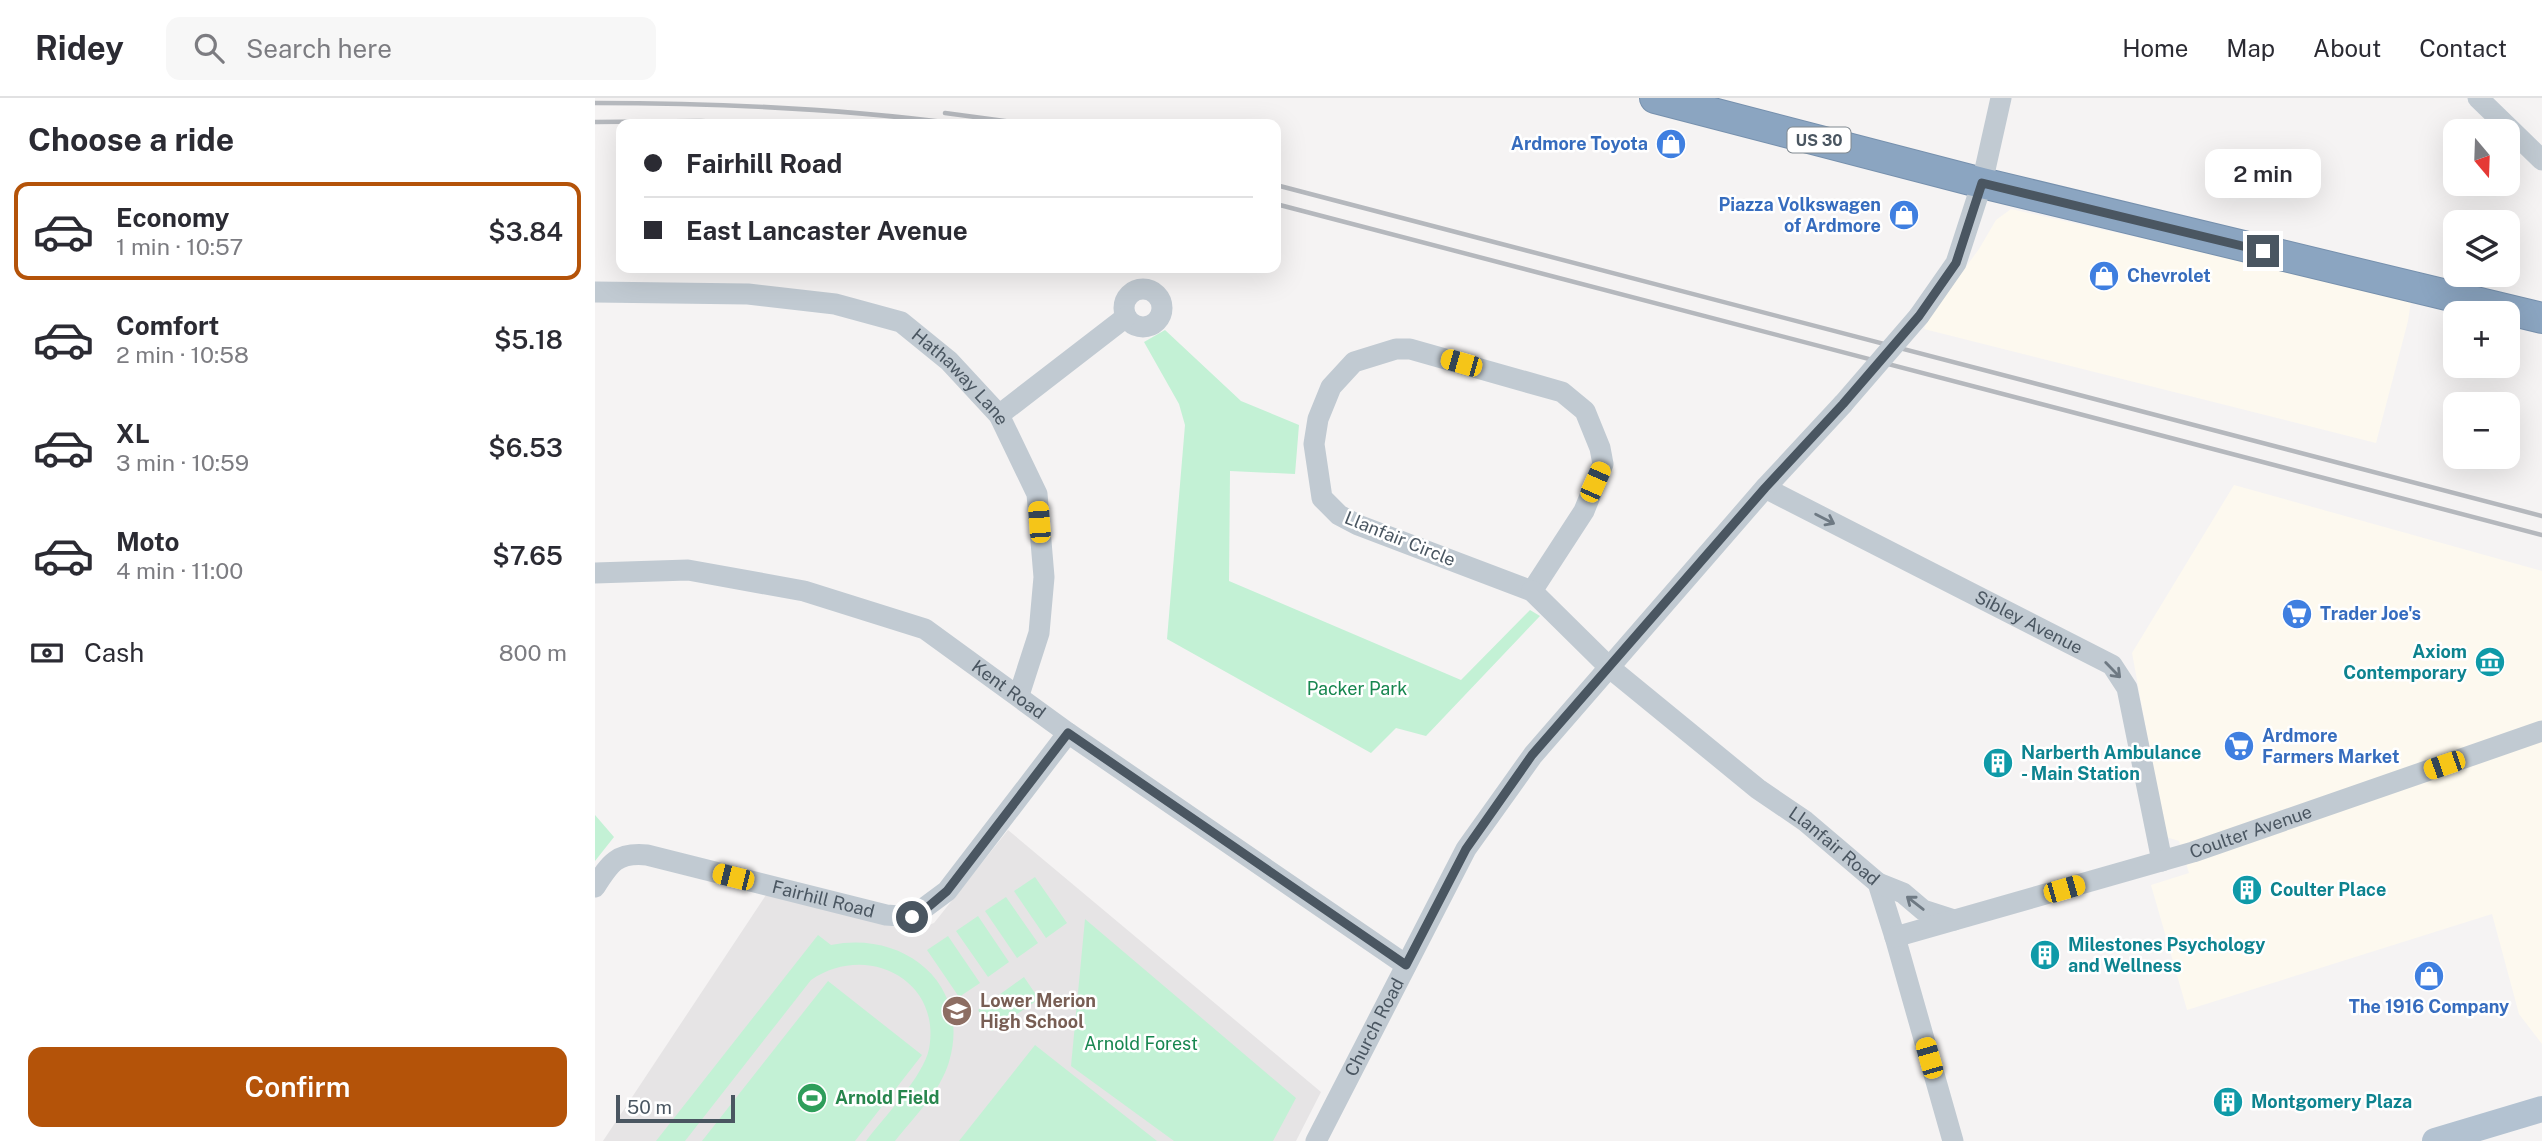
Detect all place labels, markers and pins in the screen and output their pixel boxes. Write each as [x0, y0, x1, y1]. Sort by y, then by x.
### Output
shop icon: Ardmore Toyota [1654, 127, 1688, 161]
place label: Ardmore Toyota [1511, 133, 1648, 154]
place label: Piazza Volkswagen of Ardmore [1718, 194, 1881, 236]
shop icon: Piazza Volkswagen of Ardmore [1887, 198, 1921, 232]
shop icon: Chevrolet [2087, 259, 2121, 293]
place label: Chevrolet [2127, 265, 2211, 286]
supermarket icon: Trader Joe's [2280, 597, 2314, 631]
place label: Trader Joe's [2320, 603, 2421, 624]
place label: Axiom Contemporary [2343, 641, 2467, 683]
museum icon: Axiom Contemporary [2473, 645, 2507, 679]
place label: Ardmore Farmers Market [2262, 725, 2399, 767]
supermarket icon: Ardmore Farmers Market [2222, 729, 2256, 763]
place label: Narberth Ambulance - Main Station [2021, 742, 2201, 784]
building icon: Narberth Ambulance - Main Station [1981, 746, 2015, 780]
building icon: Coulter Place [2230, 873, 2264, 907]
place label: Coulter Place [2270, 879, 2386, 900]
place label: Milestones Psychology and Wellness [2068, 934, 2265, 976]
building icon: Milestones Psychology and Wellness [2028, 938, 2062, 972]
shop icon: The 1916 Company [2412, 959, 2446, 993]
place label: Lower Merion High School [980, 990, 1096, 1032]
school or university icon: Lower Merion High School [940, 994, 974, 1028]
place label: The 1916 Company [2349, 996, 2509, 1017]
sports icon: Arnold Field [795, 1081, 829, 1115]
building icon: Montgomery Plaza [2211, 1085, 2245, 1119]
place label: Arnold Field [835, 1087, 939, 1108]
place label: Montgomery Plaza [2251, 1091, 2412, 1112]

